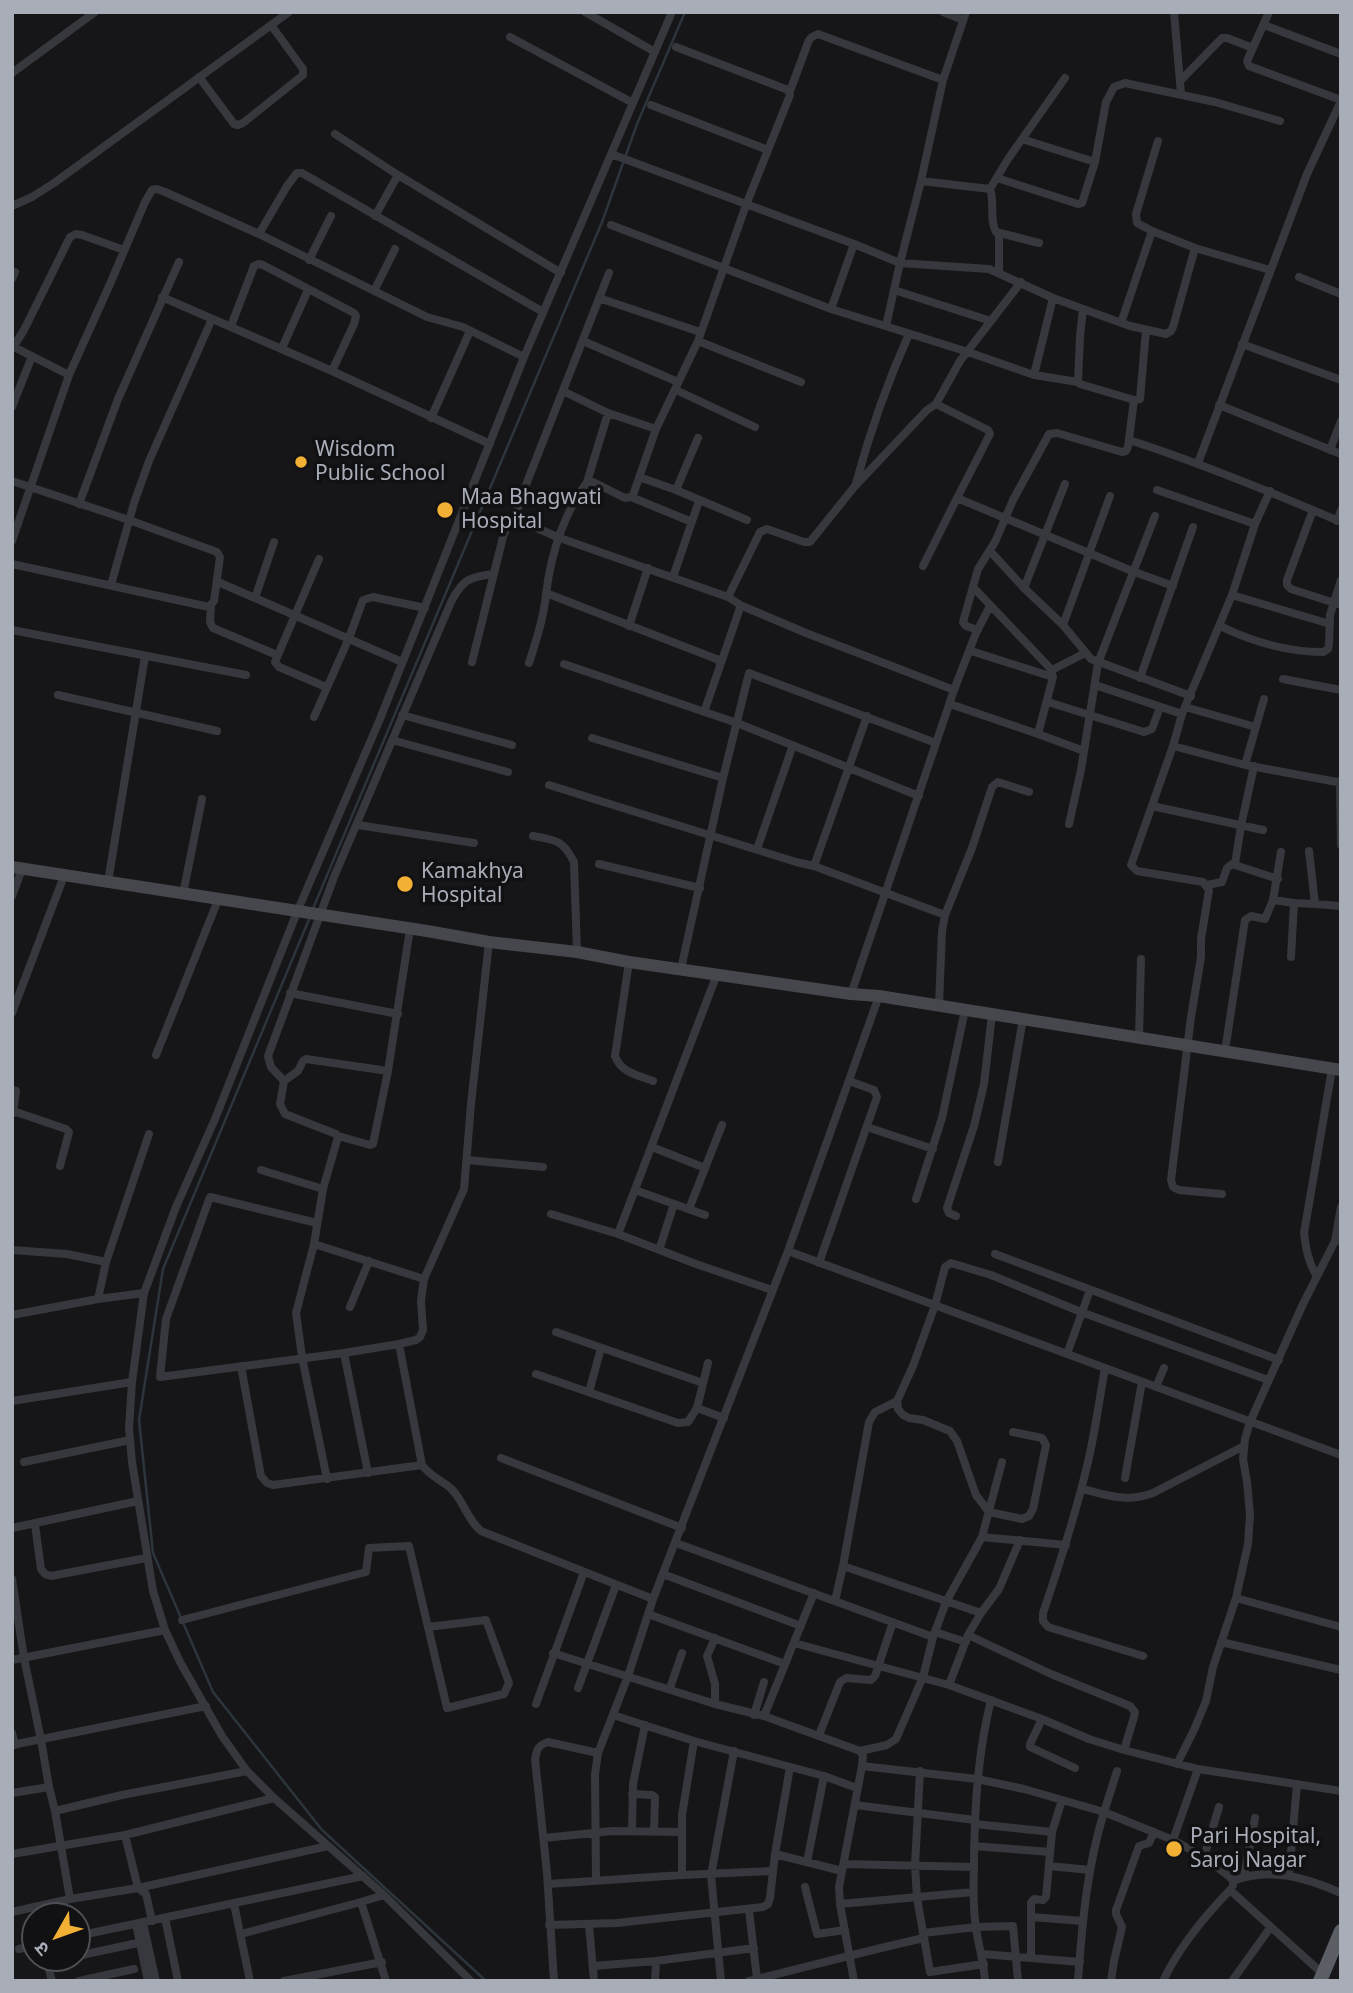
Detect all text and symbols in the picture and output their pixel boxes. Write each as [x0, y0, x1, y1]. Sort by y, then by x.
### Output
place label: Wisdom Public School [315, 437, 445, 487]
marker: Wisdom Public School [293, 454, 309, 470]
place label: Maa Bhagwati Hospital [461, 485, 602, 535]
marker: Maa Bhagwati Hospital [435, 500, 455, 520]
place label: Kamakhya Hospital [421, 859, 524, 909]
marker: Kamakhya Hospital [395, 874, 415, 894]
place label: Pari Hospital, Saroj Nagar [1190, 1824, 1321, 1874]
marker: Pari Hospital, Saroj Nagar [1164, 1839, 1184, 1859]
north arrow [21, 1902, 91, 1972]
text: उ [28, 1937, 55, 1962]

